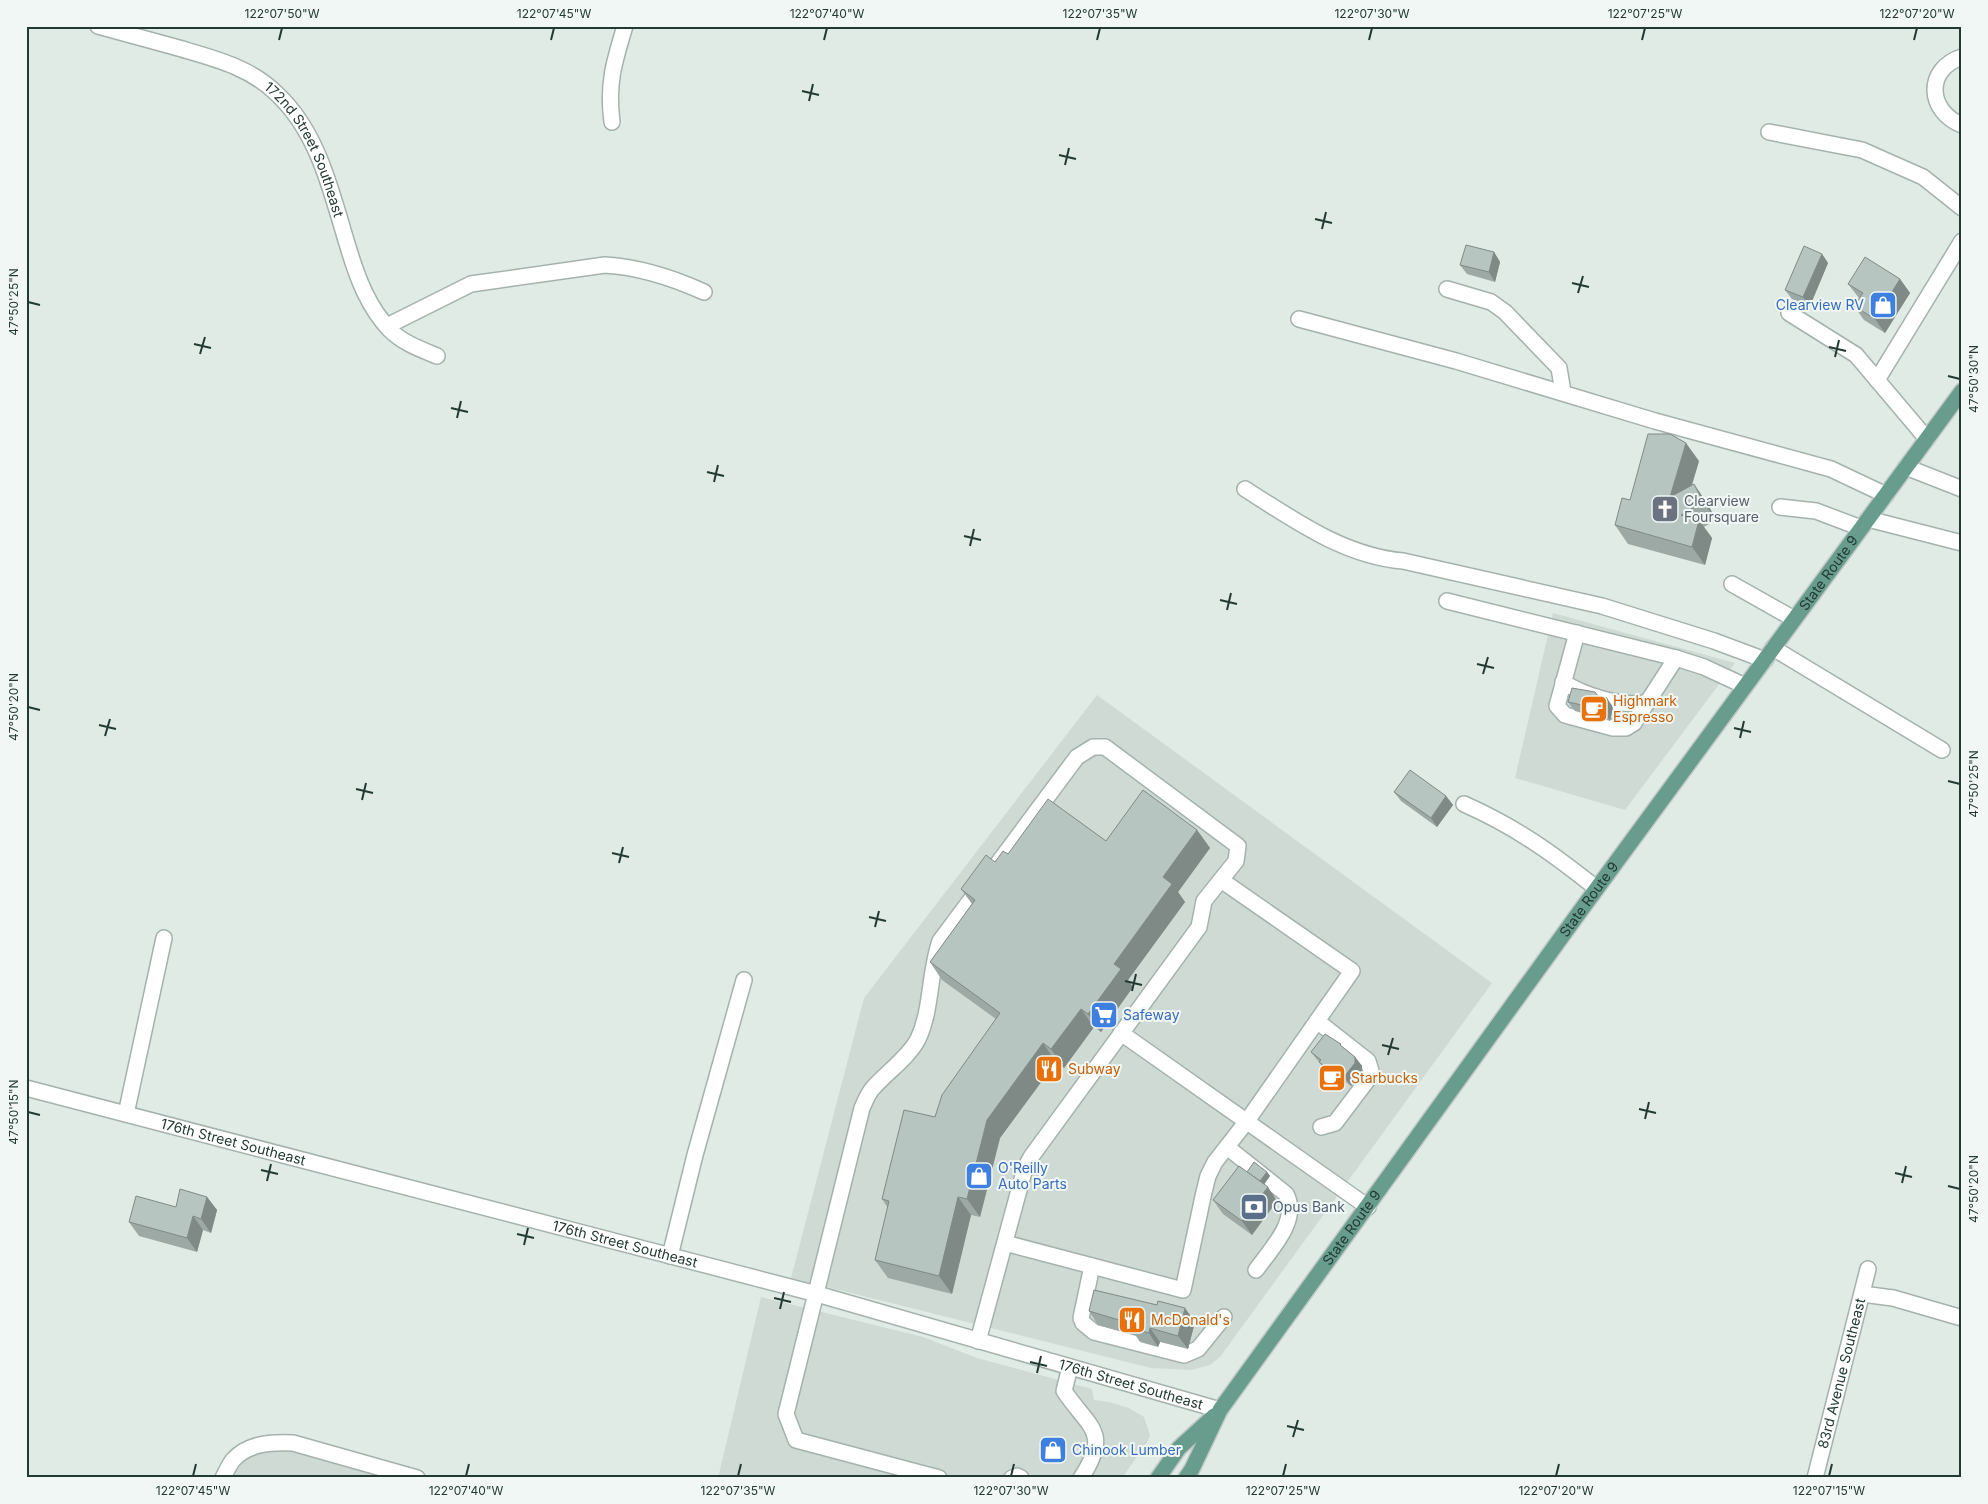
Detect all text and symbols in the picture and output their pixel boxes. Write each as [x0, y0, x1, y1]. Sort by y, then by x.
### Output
text: 122°07'50"W [245, 6, 320, 21]
text: 122°07'45"W [517, 6, 591, 21]
text: 122°07'40"W [790, 6, 865, 21]
text: 122°07'35"W [1063, 6, 1138, 21]
text: 122°07'30"W [1334, 6, 1410, 21]
text: 122°07'25"W [1608, 6, 1683, 21]
text: 122°07'20"W [1879, 6, 1955, 21]
street label: 172nd Street Southeast [261, 78, 348, 219]
text: 47°50'25"N [6, 268, 21, 336]
shop icon: Clearview RV [1868, 290, 1898, 320]
place label: Clearview RV [1776, 296, 1864, 313]
text: 47°50'30"N [1966, 345, 1981, 413]
place label: Clearview Foursquare [1684, 492, 1759, 525]
church icon: Clearview Foursquare [1650, 494, 1680, 524]
street label: State Route 9 [1795, 532, 1861, 613]
text: 47°50'20"N [6, 673, 21, 741]
place label: Highmark Espresso [1613, 692, 1677, 725]
cafe icon: Highmark Espresso [1579, 694, 1609, 724]
text: 47°50'25"N [1966, 750, 1981, 818]
street label: State Route 9 [1555, 858, 1622, 940]
supermarket icon: Safeway [1089, 1000, 1119, 1030]
place label: Safeway [1123, 1006, 1180, 1023]
restaurant icon: Subway [1034, 1054, 1064, 1084]
place label: Subway [1068, 1060, 1121, 1077]
cafe icon: Starbucks [1317, 1063, 1347, 1093]
place label: Starbucks [1351, 1069, 1418, 1086]
text: 47°50'15"N [6, 1079, 21, 1145]
street label: 176th Street Southeast [159, 1114, 308, 1169]
text: 47°50'20"N [1966, 1155, 1981, 1223]
place label: O'Reilly Auto Parts [998, 1159, 1067, 1192]
shop icon: O'Reilly Auto Parts [964, 1161, 994, 1191]
street label: State Route 9 [1318, 1186, 1384, 1268]
bank icon: Opus Bank [1239, 1192, 1269, 1222]
place label: Opus Bank [1273, 1198, 1345, 1215]
street label: 176th Street Southeast [551, 1216, 700, 1271]
street label: 83rd Avenue Southeast [1814, 1296, 1868, 1450]
restaurant icon: McDonald's [1117, 1305, 1147, 1335]
place label: McDonald's [1151, 1311, 1230, 1328]
street label: 176th Street Southeast [1057, 1355, 1205, 1413]
shop icon: Chinook Lumber [1038, 1435, 1068, 1465]
place label: Chinook Lumber [1072, 1441, 1181, 1458]
text: 122°07'45"W [156, 1483, 230, 1498]
text: 122°07'40"W [429, 1483, 504, 1498]
text: 122°07'35"W [701, 1483, 776, 1498]
text: 122°07'30"W [973, 1483, 1049, 1498]
text: 122°07'25"W [1246, 1483, 1321, 1498]
text: 122°07'20"W [1518, 1483, 1594, 1498]
text: 122°07'15"W [1793, 1483, 1865, 1498]

